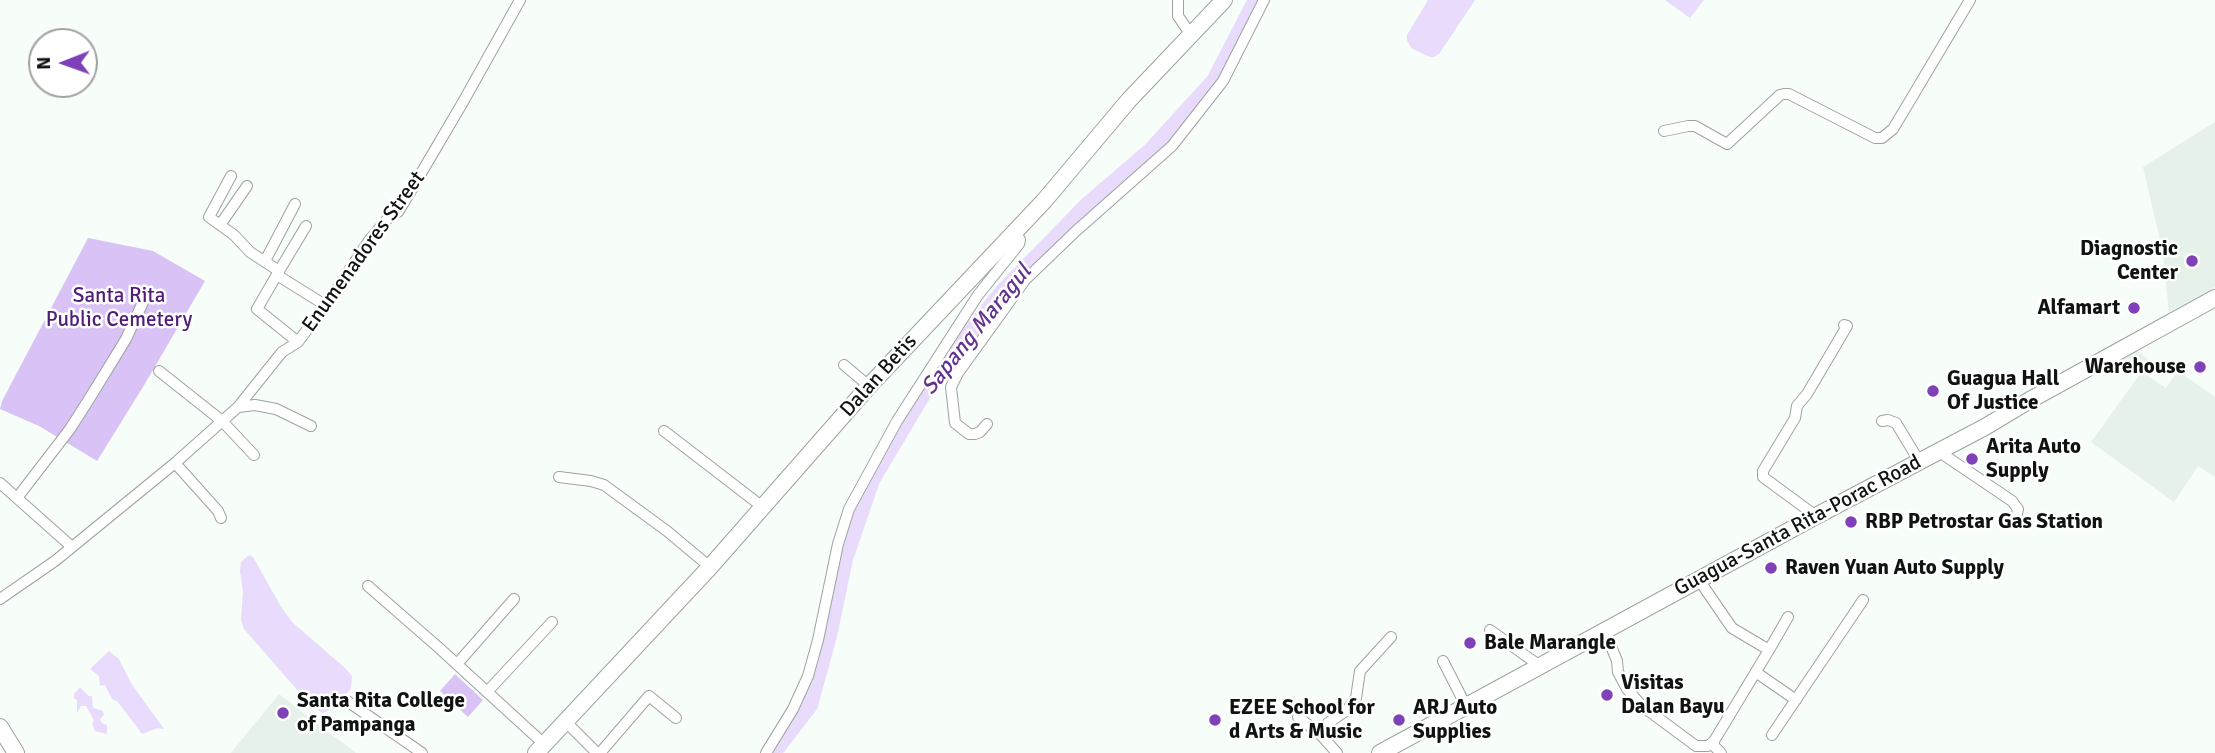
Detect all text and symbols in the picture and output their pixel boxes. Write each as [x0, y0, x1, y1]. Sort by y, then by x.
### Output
north arrow [28, 28, 98, 98]
text: N [32, 57, 56, 70]
street label: Enumenadores Street [297, 167, 431, 337]
place label: Diagnostic Center [2080, 236, 2178, 286]
marker: Diagnostic Center [2184, 253, 2200, 269]
water label: Sapang Maragul [916, 259, 1038, 401]
park label: Santa Rita Public Cemetery [46, 283, 192, 333]
place label: Alfamart [2037, 295, 2120, 321]
marker: Alfamart [2126, 300, 2142, 316]
street label: Dalan Betis [835, 329, 923, 423]
place label: Warehouse [2085, 354, 2186, 380]
marker: Warehouse [2192, 359, 2208, 375]
place label: Guagua Hall Of Justice [1947, 366, 2059, 416]
marker: Guagua Hall Of Justice [1925, 383, 1941, 399]
place label: Arita Auto Supply [1986, 434, 2081, 484]
street label: Guagua-Santa Rita-Porac Road [1670, 450, 1926, 602]
marker: Arita Auto Supply [1964, 451, 1980, 467]
place label: RBP Petrostar Gas Station [1865, 509, 2103, 535]
marker: RBP Petrostar Gas Station [1843, 514, 1859, 530]
place label: Raven Yuan Auto Supply [1785, 555, 2004, 581]
marker: Raven Yuan Auto Supply [1763, 560, 1779, 576]
place label: Bale Marangle [1484, 630, 1616, 656]
marker: Bale Marangle [1462, 635, 1478, 651]
place label: Visitas Dalan Bayu [1621, 670, 1724, 720]
marker: Visitas Dalan Bayu [1599, 687, 1615, 703]
place label: Santa Rita College of Pampanga [297, 688, 465, 738]
place label: EZEE School for d Arts & Music [1229, 695, 1375, 745]
place label: ARJ Auto Supplies [1413, 695, 1497, 745]
marker: Santa Rita College of Pampanga [275, 705, 291, 721]
marker: EZEE School for d Arts & Music [1207, 712, 1223, 728]
marker: ARJ Auto Supplies [1391, 712, 1407, 728]

